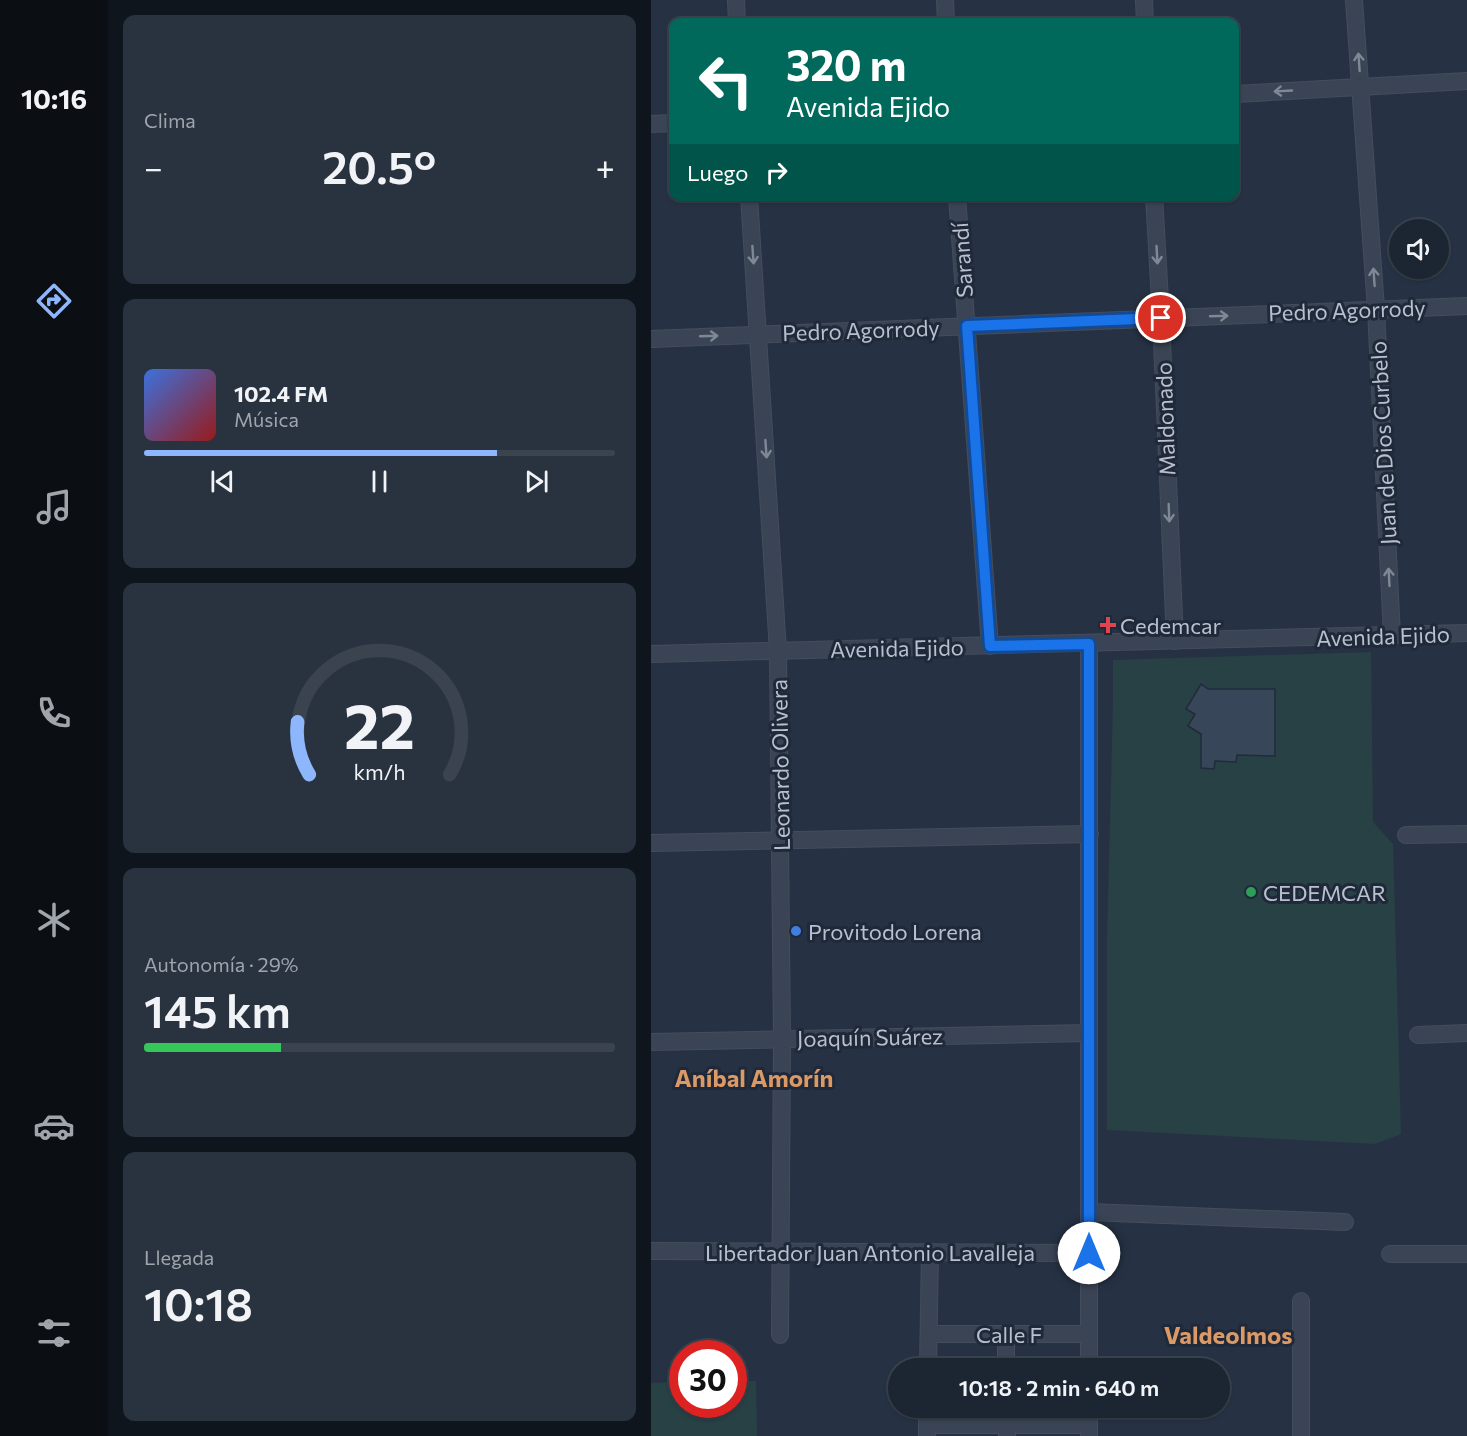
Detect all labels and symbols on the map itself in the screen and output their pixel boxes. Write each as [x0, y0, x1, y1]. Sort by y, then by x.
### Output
one-way arrow [1353, 53, 1364, 72]
one-way arrow [1273, 86, 1293, 97]
street label: Sarandí [946, 220, 978, 299]
one-way arrow [748, 244, 759, 264]
one-way arrow [1152, 244, 1163, 264]
one-way arrow [1368, 268, 1379, 288]
pin [1135, 292, 1186, 343]
street label: Pedro Agorrody [1268, 294, 1426, 326]
one-way arrow [1209, 310, 1229, 321]
street label: Pedro Agorrody [782, 314, 940, 346]
one-way arrow [699, 331, 719, 342]
street label: Juan de Dios Curbelo [1364, 340, 1402, 546]
street label: Maldonado [1150, 362, 1180, 476]
one-way arrow [760, 439, 771, 459]
one-way arrow [1164, 502, 1175, 522]
one-way arrow [1383, 568, 1394, 588]
place label: Cedemcar [1120, 612, 1222, 639]
marker: Cedemcar [1101, 618, 1115, 632]
street label: Avenida Ejido [1316, 620, 1450, 652]
street label: Avenida Ejido [830, 633, 964, 663]
street label: Leonardo Olivera [765, 679, 795, 851]
place label: CEDEMCAR [1263, 879, 1386, 906]
marker: CEDEMCAR [1244, 885, 1258, 899]
place label: Provitodo Lorena [808, 918, 982, 945]
marker: Provitodo Lorena [789, 924, 803, 938]
street label: Joaquín Suárez [797, 1022, 943, 1052]
district label: Aníbal Amorín [675, 1063, 833, 1092]
position arrow [1057, 1221, 1121, 1285]
street label: Libertador Juan Antonio Lavalleja [705, 1239, 1035, 1266]
district label: Valdeolmos [1164, 1320, 1292, 1349]
street label: Calle F [976, 1321, 1042, 1348]
speed limit sign: 30 [669, 1340, 747, 1418]

